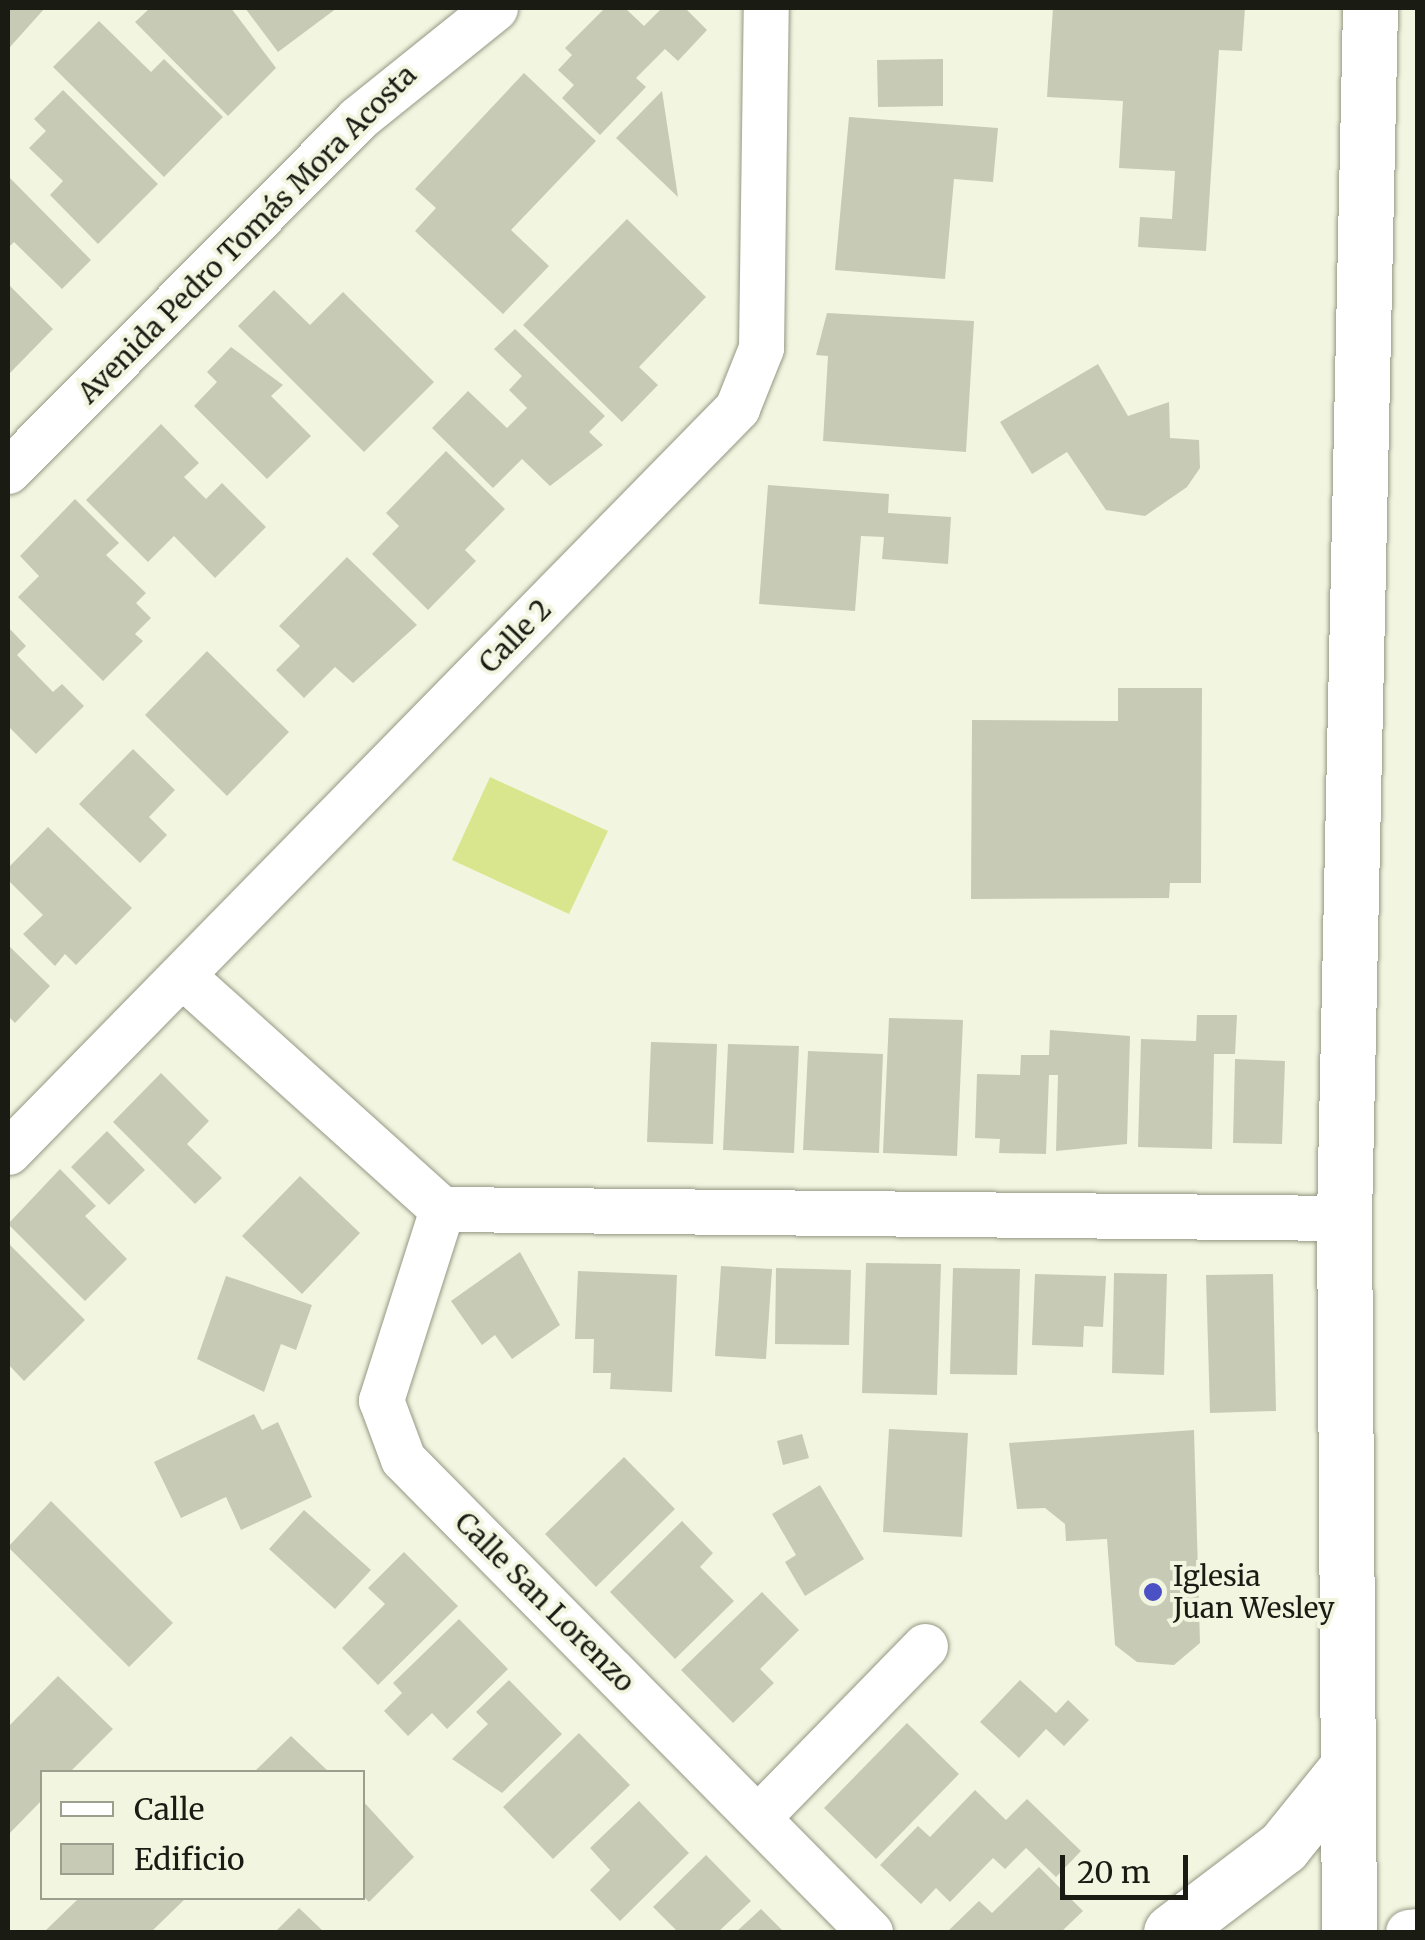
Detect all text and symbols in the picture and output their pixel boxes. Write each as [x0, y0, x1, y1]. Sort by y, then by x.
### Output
street label: Avenida Pedro Tomás Mora Acosta [71, 58, 423, 410]
street label: Calle 2 [472, 592, 558, 680]
street label: Calle San Lorenzo [448, 1505, 642, 1699]
place label: Iglesia Juan Wesley [1173, 1559, 1335, 1625]
marker: Iglesia Juan Wesley [1142, 1581, 1164, 1603]
legend [40, 1770, 365, 1900]
text: Calle [134, 1790, 204, 1828]
scale bar [1065, 1835, 1192, 1897]
text: Edificio [134, 1840, 245, 1878]
text: 20 m [1077, 1853, 1150, 1891]

